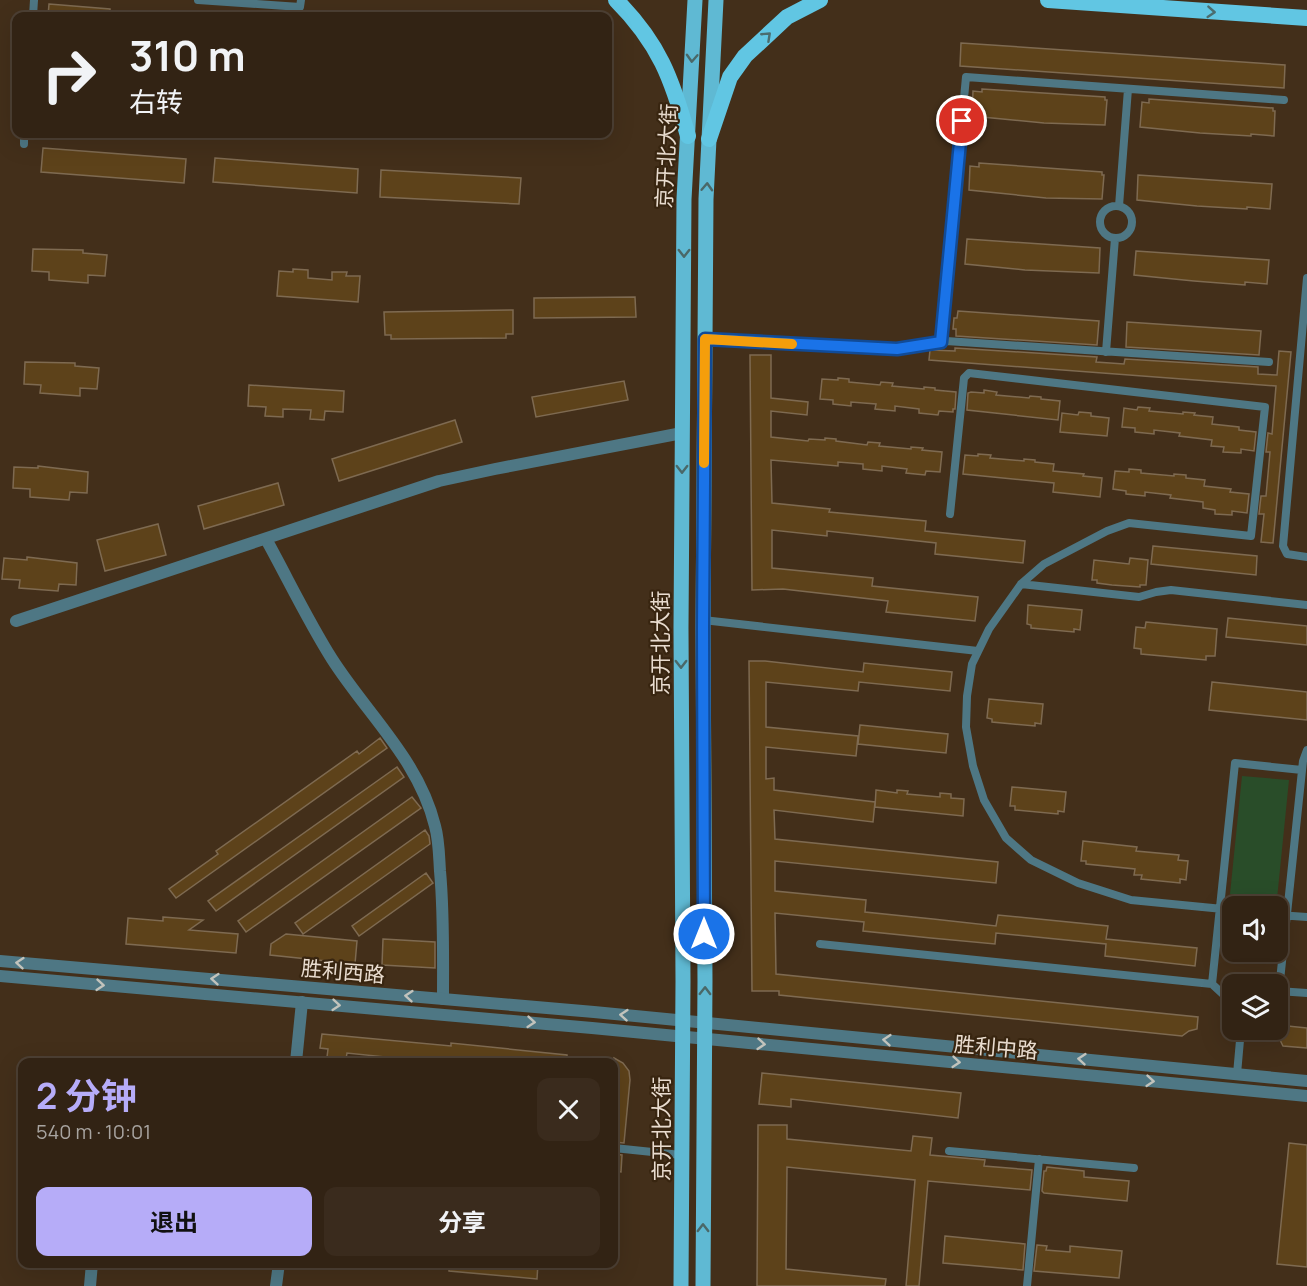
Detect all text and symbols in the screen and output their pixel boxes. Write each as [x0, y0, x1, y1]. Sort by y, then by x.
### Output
one-way arrow [1207, 5, 1216, 18]
text: 310 m [129, 26, 246, 84]
one-way arrow [760, 32, 771, 43]
icon: right [30, 36, 108, 114]
one-way arrow [686, 54, 699, 63]
text: 右转 [129, 83, 183, 120]
pin [936, 95, 987, 146]
street label: 京开北大街 [649, 103, 683, 209]
icon: arrive [945, 104, 978, 137]
one-way arrow [700, 182, 713, 191]
one-way arrow [678, 249, 690, 258]
one-way arrow [676, 465, 688, 474]
street label: 京开北大街 [646, 591, 674, 696]
one-way arrow [675, 660, 687, 669]
map controls [1222, 896, 1288, 1040]
button: sound [1222, 896, 1288, 962]
position arrow [672, 902, 736, 966]
street label: 胜利西路 [300, 953, 386, 989]
one-way arrow [16, 956, 25, 969]
one-way arrow [210, 973, 219, 986]
button: layers [1222, 974, 1288, 1040]
one-way arrow [96, 978, 105, 991]
one-way arrow [698, 986, 711, 995]
one-way arrow [404, 990, 414, 1003]
one-way arrow [332, 999, 341, 1012]
one-way arrow [620, 1009, 629, 1022]
one-way arrow [526, 1015, 535, 1028]
street label: 胜利中路 [953, 1029, 1039, 1065]
one-way arrow [883, 1034, 892, 1047]
one-way arrow [757, 1037, 766, 1050]
one-way arrow [1077, 1053, 1086, 1066]
one-way arrow [951, 1055, 960, 1068]
text: 2 分钟 [36, 1071, 137, 1120]
one-way arrow [1145, 1074, 1154, 1087]
street label: 京开北大街 [647, 1077, 675, 1182]
button: close [537, 1078, 600, 1141]
text: 540 m · 10:01 [36, 1118, 151, 1145]
button: 退出 [36, 1187, 312, 1256]
button: 分享 [324, 1187, 600, 1256]
one-way arrow [697, 1223, 709, 1232]

